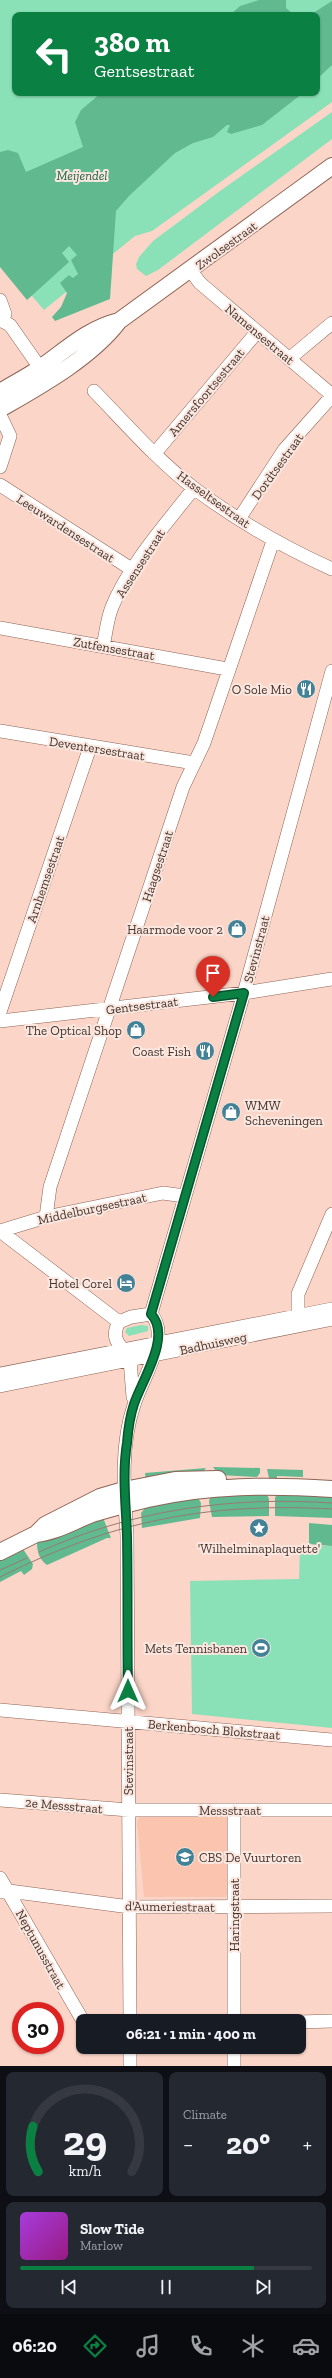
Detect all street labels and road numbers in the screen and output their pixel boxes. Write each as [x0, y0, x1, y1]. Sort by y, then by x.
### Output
street label: Zwolsestraat [193, 218, 260, 273]
street label: Namensestraat [222, 301, 297, 368]
street label: Amersfoortsestraat [165, 345, 248, 439]
street label: Dordtsestraat [248, 430, 307, 502]
street label: Hasseltsestraat [174, 468, 253, 531]
street label: Leeuwardensestraat [14, 491, 118, 566]
street label: Assensestraat [113, 526, 168, 600]
street label: Zutfensestraat [72, 634, 156, 663]
street label: Deventersestraat [48, 734, 146, 763]
street label: Haagsestraat [139, 828, 176, 904]
street label: Arnhemsestraat [24, 833, 67, 925]
street label: Stevinstraat [240, 914, 273, 984]
street label: Gentsestraat [105, 994, 179, 1017]
street label: Middelburgsestraat [36, 1190, 148, 1227]
street label: Badhuisweg [178, 1329, 248, 1358]
street label: Berkenbosch Blokstraat [147, 1716, 281, 1743]
street label: Stevinstraat [121, 1726, 136, 1795]
street label: 2e Messstraat [25, 1795, 104, 1816]
street label: Messstraat [199, 1803, 261, 1818]
street label: Haringstraat [227, 1878, 242, 1952]
street label: d'Aumeriestraat [125, 1898, 215, 1915]
street label: Neptunusstraat [13, 1907, 69, 1992]

